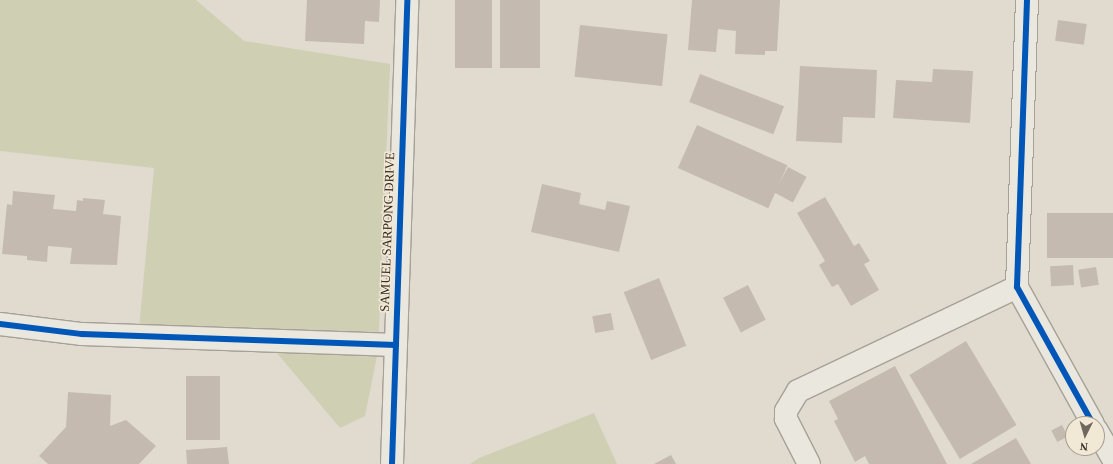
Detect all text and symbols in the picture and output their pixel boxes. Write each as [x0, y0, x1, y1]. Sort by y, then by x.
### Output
street label: SAMUEL SARPONG DRIVE [377, 152, 399, 312]
north arrow [1065, 416, 1105, 456]
text: N [1080, 441, 1089, 453]

